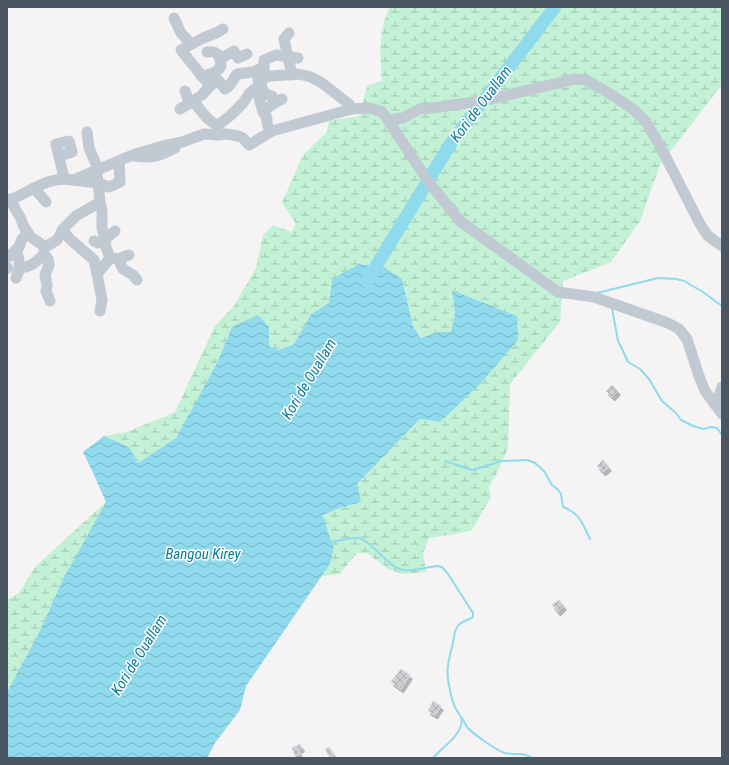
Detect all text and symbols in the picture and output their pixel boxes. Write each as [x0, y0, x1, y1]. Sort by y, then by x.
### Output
water label: Kori de Ouallam [446, 62, 516, 146]
water label: Kori de Ouallam [278, 335, 340, 423]
water label: Bangou Kirey [165, 545, 242, 563]
water label: Kori de Ouallam [107, 612, 171, 698]

